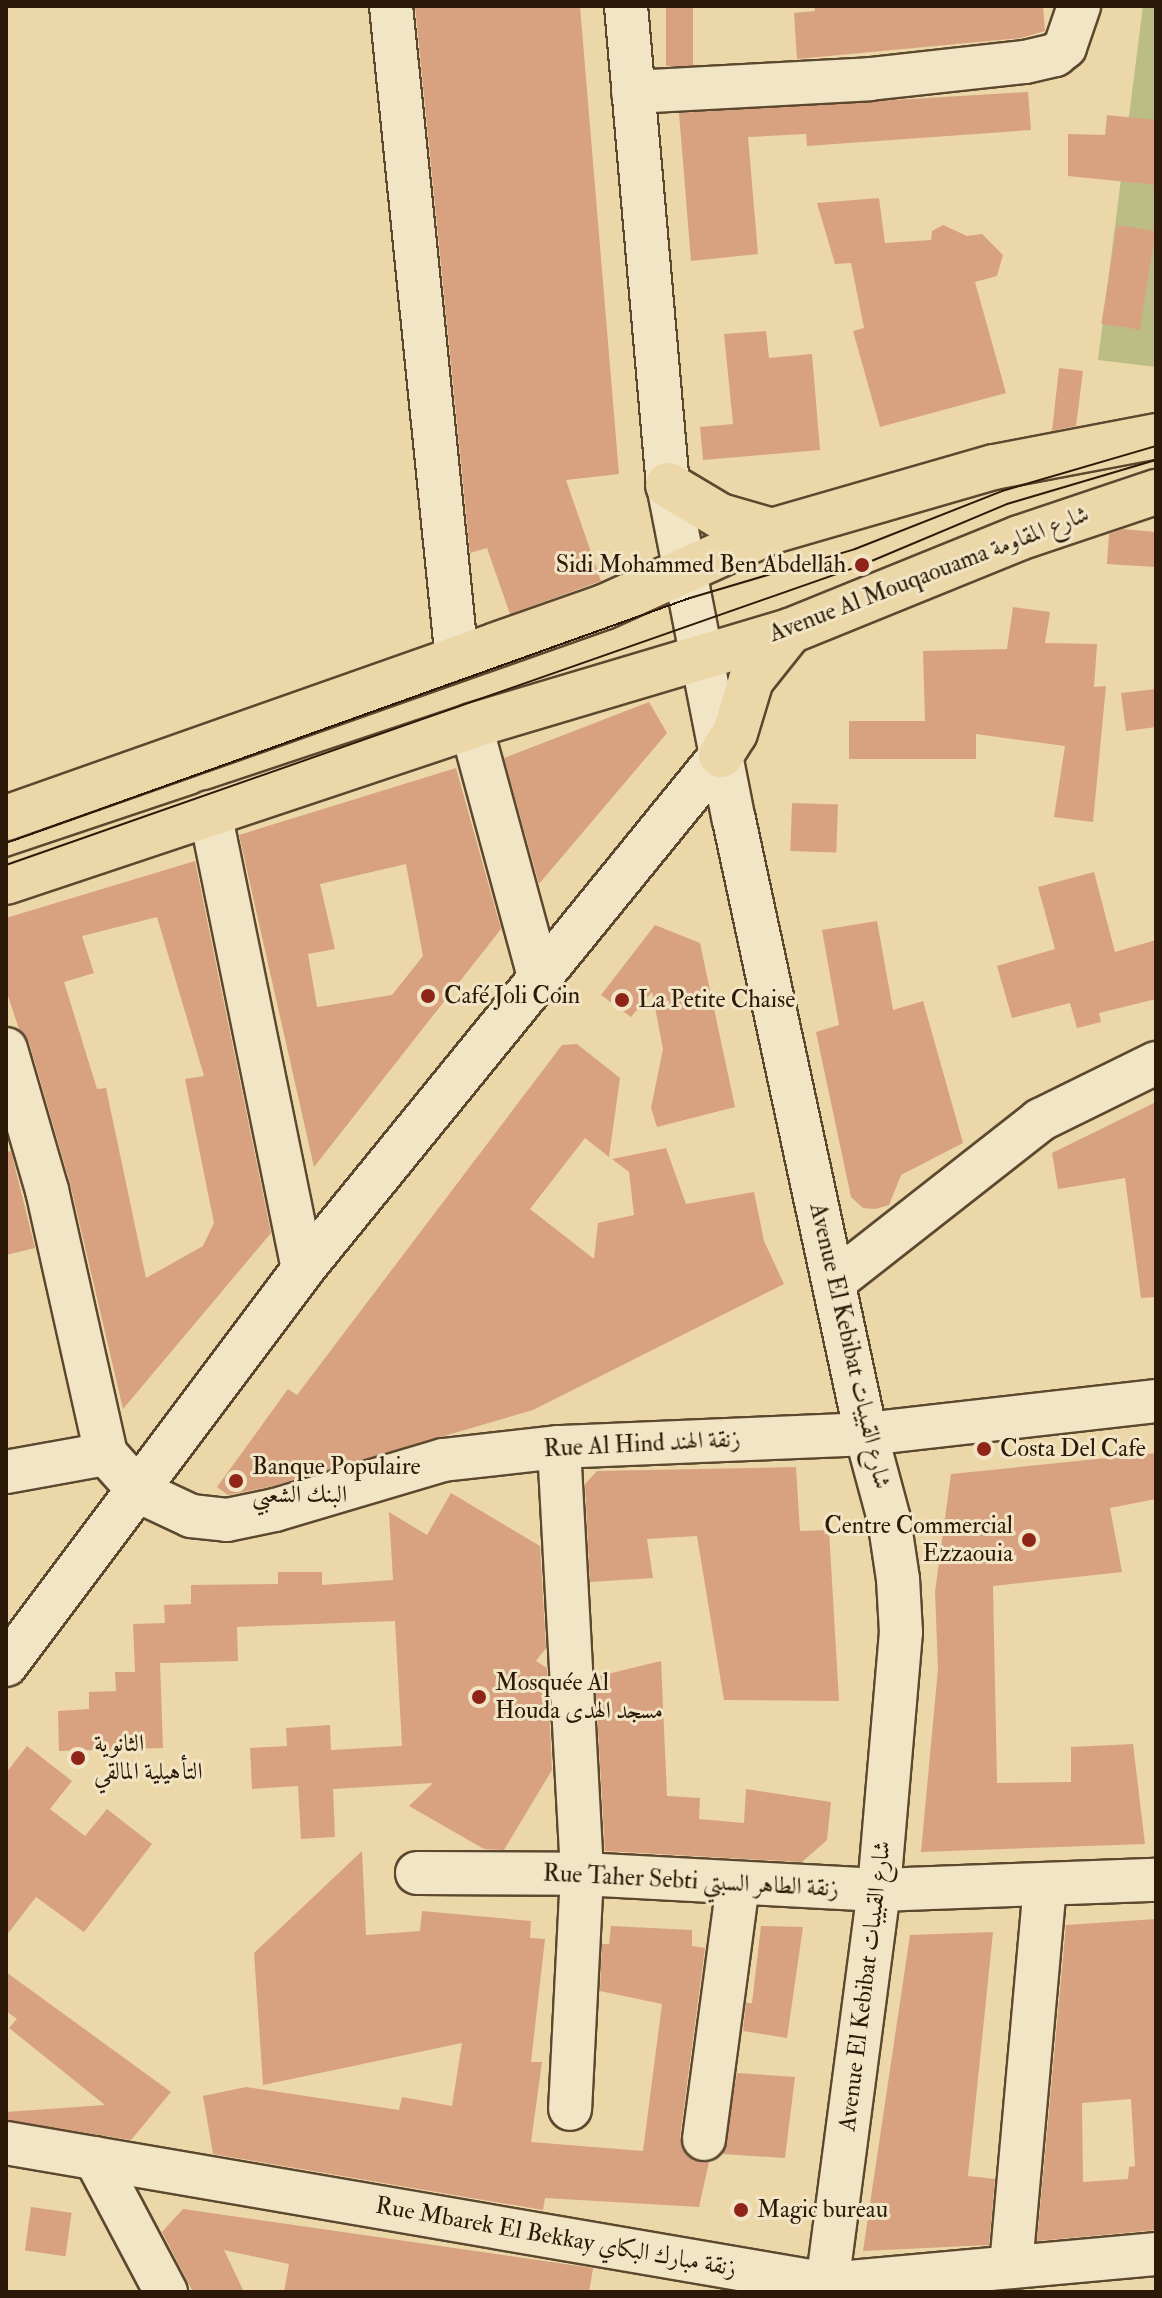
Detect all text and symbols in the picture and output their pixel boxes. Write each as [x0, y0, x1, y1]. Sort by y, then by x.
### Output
street label: Avenue Al Mouqaouama شارع المقاومة [765, 500, 1093, 648]
place label: Sidi Mohammed Ben Abdellah [556, 551, 846, 579]
marker: Sidi Mohammed Ben Abdellah [853, 556, 871, 574]
place label: Café Joli Coin [444, 982, 580, 1010]
place label: La Petite Chaise [638, 986, 795, 1014]
marker: Café Joli Coin [419, 987, 437, 1005]
marker: La Petite Chaise [613, 991, 631, 1009]
street label: Avenue El Kebibat شارع القبيبات [803, 1200, 897, 1492]
street label: Rue Al Hind زنقة الهند [543, 1424, 741, 1464]
place label: Costa Del Cafe [1000, 1435, 1146, 1463]
marker: Costa Del Cafe [975, 1440, 993, 1458]
place label: Banque Populaire البنك الشعبي [252, 1453, 421, 1509]
marker: Banque Populaire البنك الشعبي [227, 1472, 245, 1490]
place label: Centre Commercial Ezzaouia [824, 1512, 1013, 1568]
marker: Centre Commercial Ezzaouia [1020, 1531, 1038, 1549]
place label: Mosquée Al Houda مسجد الهدى [495, 1669, 663, 1725]
marker: Mosquée Al Houda مسجد الهدى [470, 1688, 488, 1706]
place label: الثانوية التأهيلية المالقي [94, 1730, 203, 1786]
marker: الثانوية التأهيلية المالقي [69, 1749, 87, 1767]
street label: Avenue El Kebibat شارع القبيبات [833, 1839, 897, 2133]
street label: Rue Taher Sebti زنقة الطاهر السبتي [542, 1859, 840, 1903]
street label: Rue Mbarek El Bekkay زنقة مبارك البكاي [373, 2191, 739, 2283]
place label: Magic bureau [757, 2196, 888, 2224]
marker: Magic bureau [732, 2201, 750, 2219]

